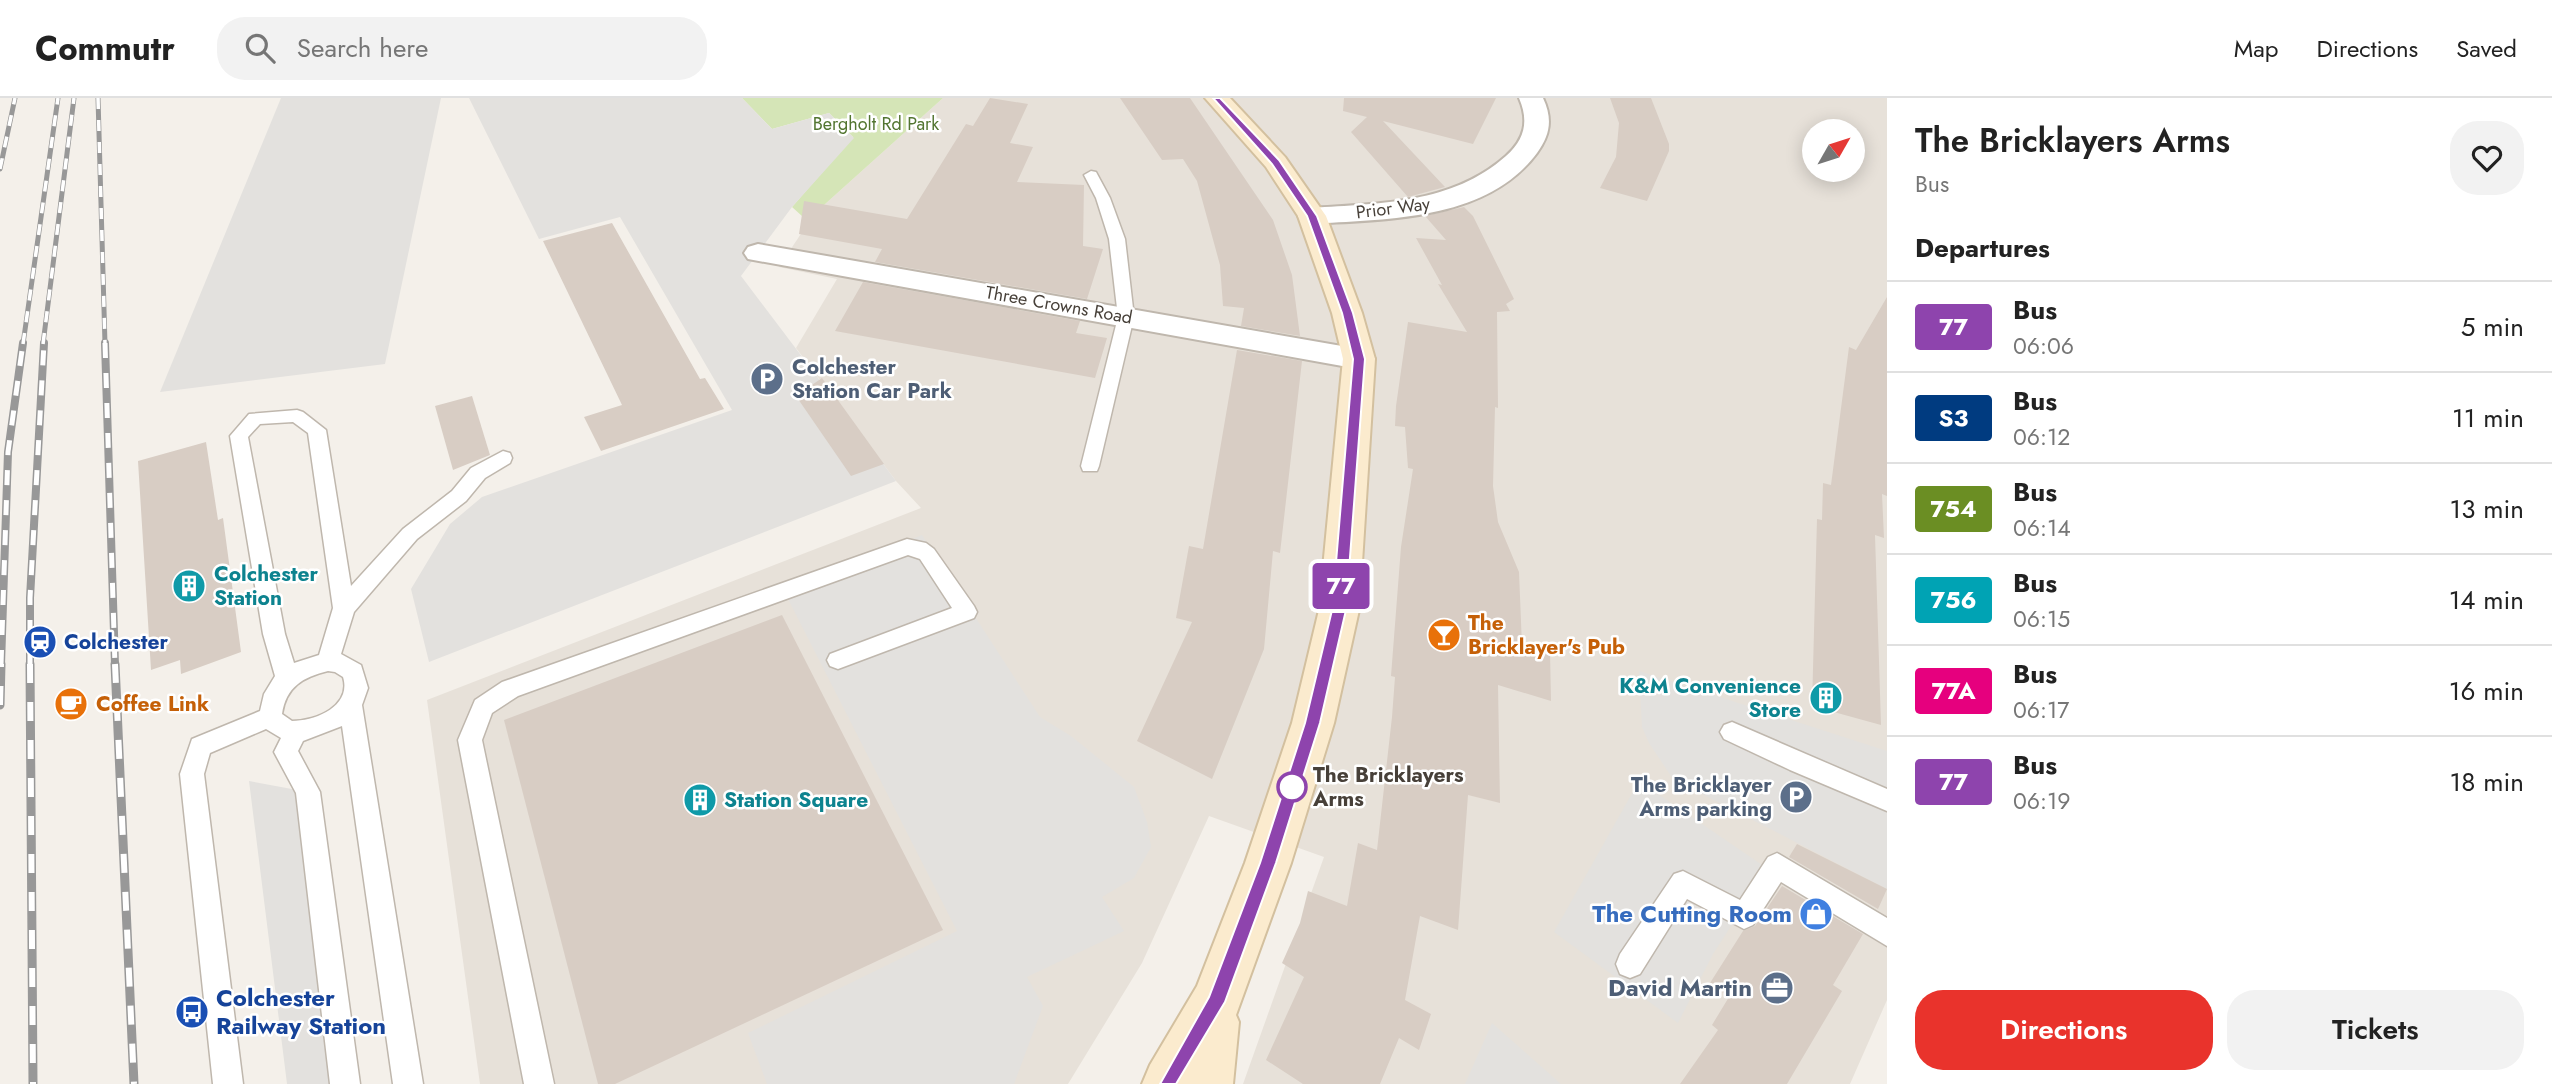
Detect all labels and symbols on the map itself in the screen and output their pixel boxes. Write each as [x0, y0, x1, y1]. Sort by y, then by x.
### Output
park label: Bergholt Rd Park [813, 111, 939, 137]
north arrow [1802, 119, 1866, 182]
street label: Prior Way [1355, 191, 1432, 225]
street label: Three Crowns Road [984, 279, 1134, 331]
place label: Colchester Station Car Park [792, 352, 952, 406]
parking icon: Colchester Station Car Park [748, 360, 786, 398]
place label: Colchester Station [214, 559, 318, 613]
line badge: 77 [1310, 563, 1372, 609]
building icon: Colchester Station [170, 567, 208, 605]
place label: The Bricklayer's Pub [1468, 608, 1625, 662]
bar icon: The Bricklayer's Pub [1425, 616, 1463, 654]
station icon: Colchester [21, 623, 59, 661]
place label: Colchester [64, 627, 168, 657]
place label: K&M Convenience Store [1619, 671, 1801, 725]
building icon: K&M Convenience Store [1807, 679, 1845, 717]
cafe icon: Coffee Link [52, 685, 90, 723]
place label: Coffee Link [96, 689, 209, 719]
place label: The Bricklayers Arms [1312, 760, 1464, 814]
place label: The Bricklayer Arms parking [1631, 770, 1772, 824]
marker: The Bricklayers Arms [1277, 772, 1307, 802]
parking icon: The Bricklayer Arms parking [1777, 778, 1815, 816]
building icon: Station Square [681, 781, 719, 819]
place label: Station Square [724, 785, 868, 815]
shop icon: The Cutting Room [1797, 895, 1835, 933]
place label: The Cutting Room [1592, 896, 1792, 931]
office icon: David Martin [1758, 969, 1796, 1007]
place label: David Martin [1608, 970, 1752, 1005]
place label: Colchester Railway Station [216, 980, 386, 1043]
bus stop icon: Colchester Railway Station [173, 993, 211, 1031]

